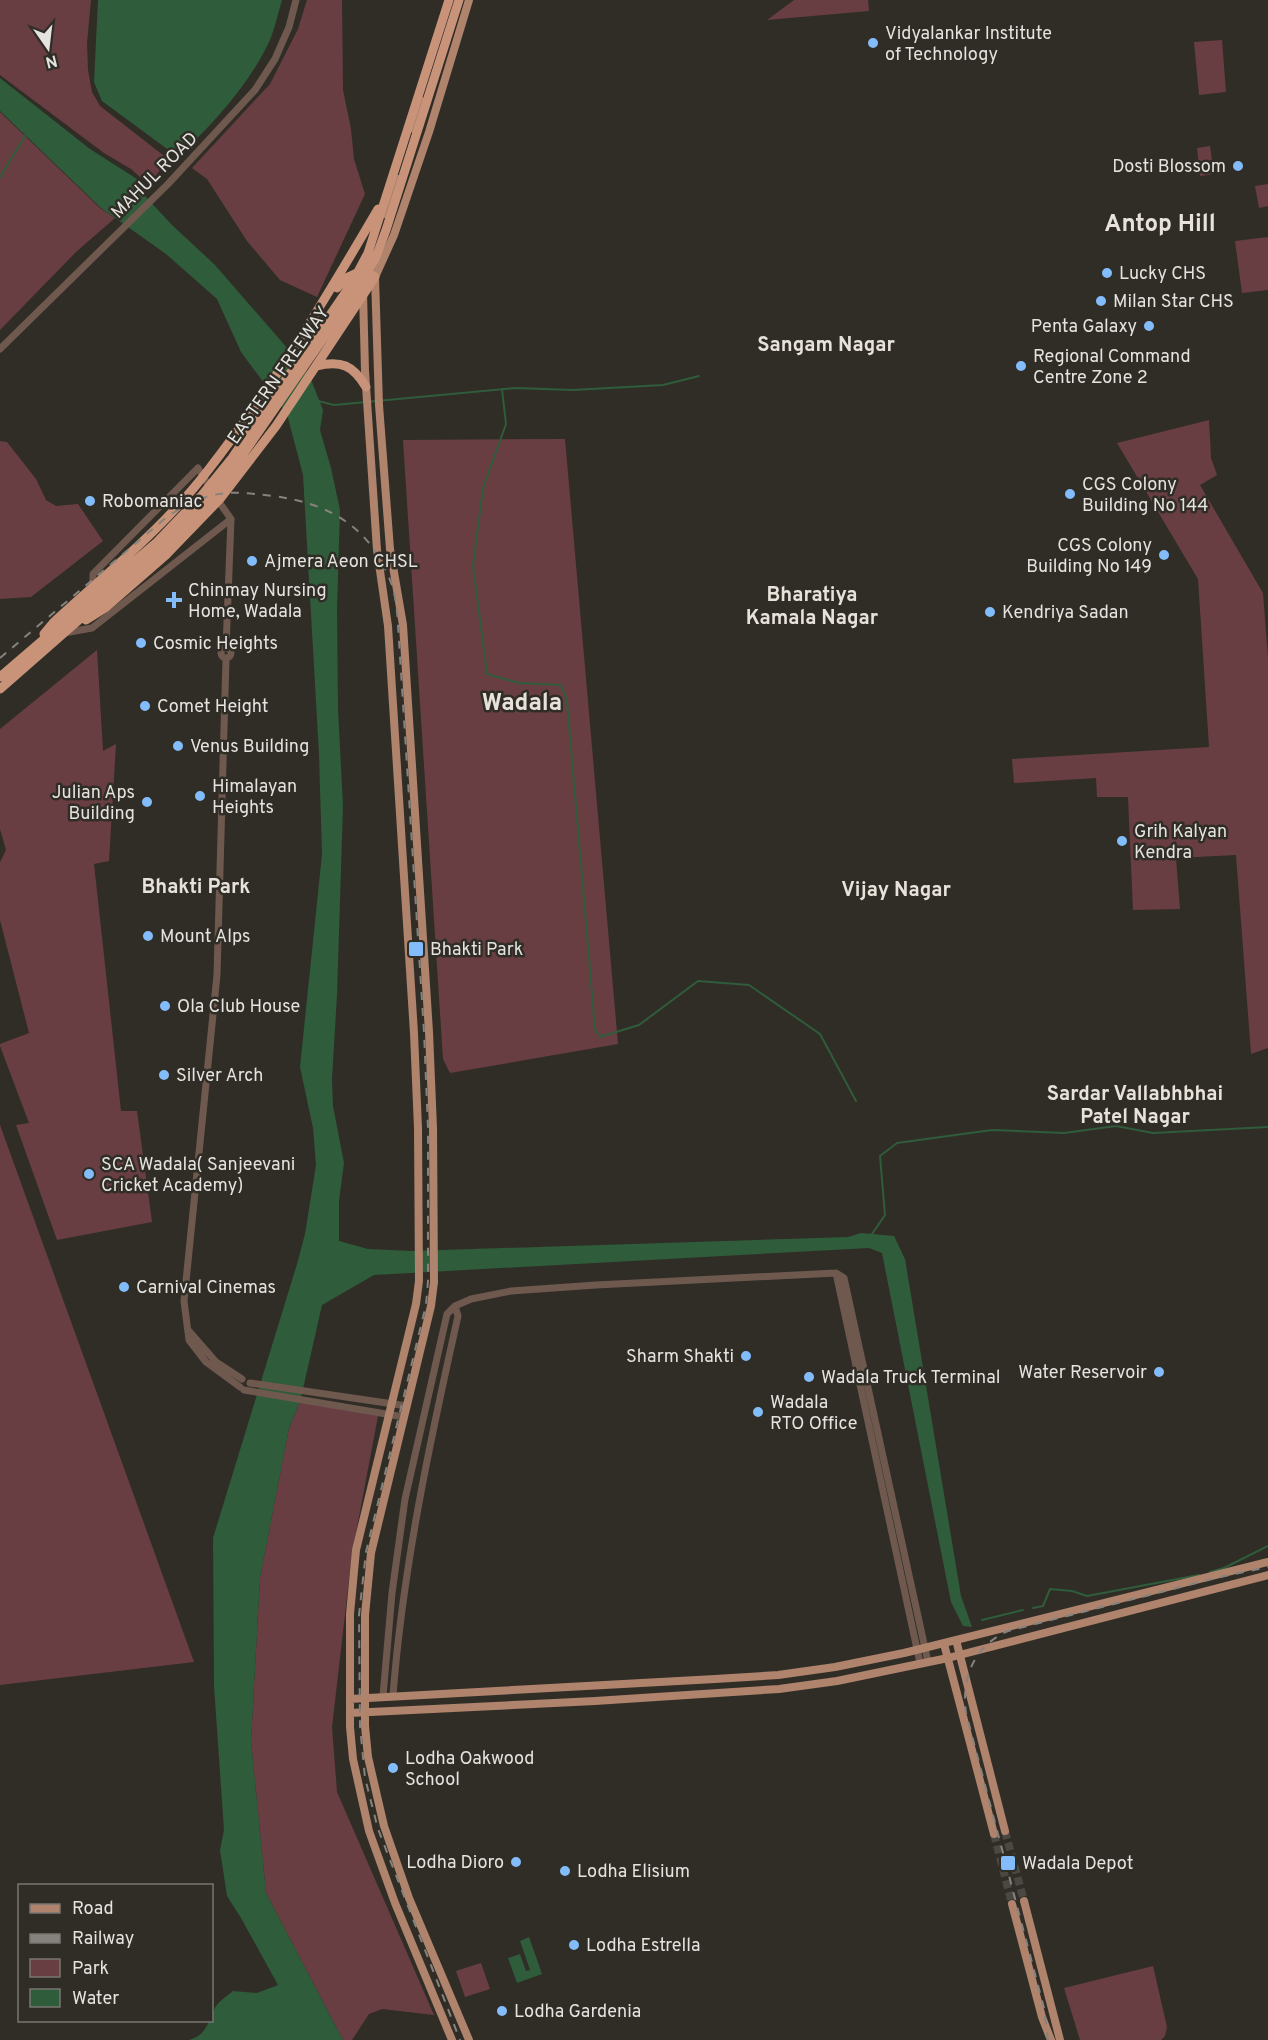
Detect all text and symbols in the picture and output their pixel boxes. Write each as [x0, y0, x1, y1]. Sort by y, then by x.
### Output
north arrow [18, 18, 78, 78]
place label: Vidyalankar Institute of Technology [885, 23, 1052, 67]
marker: Vidyalankar Institute of Technology [866, 36, 880, 50]
text: N [43, 50, 59, 72]
street label: MAHUL ROAD [107, 128, 203, 224]
place label: Dosti Blossom [1112, 156, 1226, 179]
marker: Dosti Blossom [1231, 159, 1245, 173]
district label: Antop Hill [1104, 210, 1216, 240]
place label: Lucky CHS [1119, 263, 1206, 286]
marker: Lucky CHS [1100, 266, 1114, 280]
place label: Milan Star CHS [1113, 291, 1234, 314]
marker: Milan Star CHS [1094, 294, 1108, 308]
street label: EASTERN FREEWAY [223, 302, 335, 449]
place label: Penta Galaxy [1031, 316, 1137, 339]
marker: Penta Galaxy [1142, 319, 1156, 333]
district label: Sangam Nagar [757, 333, 895, 359]
place label: Regional Command Centre Zone 2 [1033, 346, 1191, 390]
marker: Regional Command Centre Zone 2 [1014, 359, 1028, 373]
place label: CGS Colony Building No 144 [1082, 474, 1208, 518]
marker: CGS Colony Building No 144 [1063, 487, 1077, 501]
place label: Robomaniac [102, 491, 202, 514]
marker: Robomaniac [83, 494, 97, 508]
place label: CGS Colony Building No 149 [1026, 535, 1152, 579]
marker: CGS Colony Building No 149 [1157, 548, 1171, 562]
place label: Ajmera Aeon CHSL [264, 551, 418, 574]
marker: Ajmera Aeon CHSL [245, 554, 259, 568]
place label: Chinmay Nursing Home, Wadala [188, 580, 327, 624]
district label: Bharatiya Kamala Nagar [746, 583, 879, 632]
marker: Chinmay Nursing Home, Wadala [165, 591, 183, 609]
place label: Kendriya Sadan [1002, 602, 1129, 625]
marker: Kendriya Sadan [983, 605, 997, 619]
place label: Cosmic Heights [153, 633, 278, 656]
marker: Cosmic Heights [134, 636, 148, 650]
district label: Wadala [482, 689, 562, 719]
place label: Comet Height [157, 696, 268, 719]
marker: Comet Height [138, 699, 152, 713]
place label: Venus Building [190, 736, 309, 759]
marker: Venus Building [171, 739, 185, 753]
place label: Himalayan Heights [212, 776, 297, 820]
place label: Julian Aps Building [52, 782, 135, 826]
marker: Himalayan Heights [193, 789, 207, 803]
marker: Julian Aps Building [140, 795, 154, 809]
place label: Grih Kalyan Kendra [1134, 821, 1227, 865]
marker: Grih Kalyan Kendra [1115, 834, 1129, 848]
district label: Bhakti Park [142, 875, 250, 901]
district label: Vijay Nagar [841, 878, 952, 904]
place label: Mount Alps [160, 926, 250, 949]
marker: Mount Alps [141, 929, 155, 943]
place label: Bhakti Park [430, 939, 523, 962]
marker: Bhakti Park [407, 940, 425, 958]
place label: Ola Club House [177, 996, 300, 1019]
marker: Ola Club House [158, 999, 172, 1013]
place label: Silver Arch [176, 1065, 263, 1088]
marker: Silver Arch [157, 1068, 171, 1082]
district label: Sardar Vallabhbhai Patel Nagar [1047, 1082, 1223, 1131]
place label: SCA Wadala( Sanjeevani Cricket Academy) [101, 1154, 295, 1198]
marker: SCA Wadala( Sanjeevani Cricket Academy) [82, 1167, 96, 1181]
place label: Carnival Cinemas [136, 1277, 276, 1300]
marker: Carnival Cinemas [117, 1280, 131, 1294]
place label: Sharm Shakti [626, 1346, 734, 1369]
marker: Sharm Shakti [739, 1349, 753, 1363]
place label: Water Reservoir [1018, 1362, 1147, 1385]
marker: Water Reservoir [1152, 1365, 1166, 1379]
place label: Wadala Truck Terminal [821, 1367, 1000, 1390]
marker: Wadala Truck Terminal [802, 1370, 816, 1384]
place label: Wadala RTO Office [770, 1392, 857, 1436]
marker: Wadala RTO Office [751, 1405, 765, 1419]
place label: Lodha Oakwood School [405, 1748, 534, 1792]
marker: Lodha Oakwood School [386, 1761, 400, 1775]
place label: Lodha Dioro [406, 1852, 504, 1875]
place label: Wadala Depot [1022, 1853, 1134, 1876]
marker: Wadala Depot [999, 1854, 1017, 1872]
marker: Lodha Dioro [509, 1855, 523, 1869]
place label: Lodha Elisium [577, 1861, 690, 1884]
marker: Lodha Elisium [558, 1864, 572, 1878]
legend [18, 1884, 213, 2022]
text: Road [72, 1898, 114, 1921]
text: Railway [72, 1928, 134, 1951]
place label: Lodha Estrella [586, 1935, 700, 1958]
marker: Lodha Estrella [567, 1938, 581, 1952]
text: Park [72, 1958, 109, 1981]
text: Water [72, 1988, 119, 2011]
place label: Lodha Gardenia [514, 2001, 641, 2024]
marker: Lodha Gardenia [495, 2004, 509, 2018]

